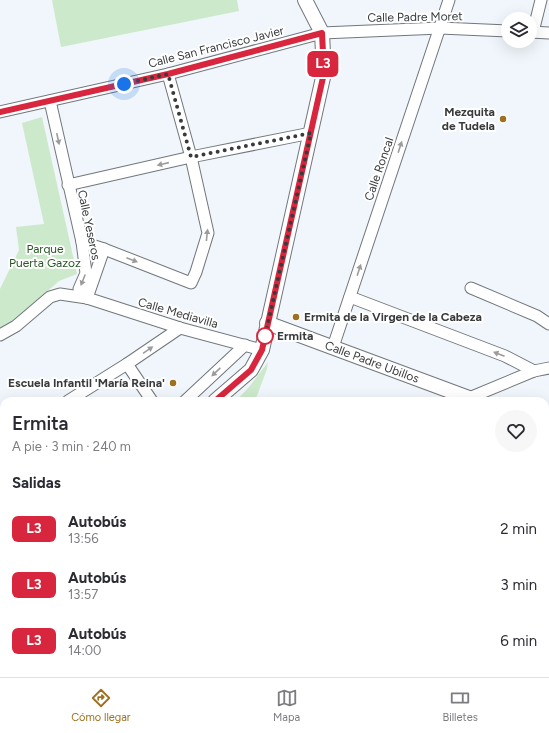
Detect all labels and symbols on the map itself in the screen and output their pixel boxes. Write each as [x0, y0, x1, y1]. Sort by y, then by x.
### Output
street label: Calle Padre Moret [367, 9, 463, 25]
street label: Calle San Francisco Javier [147, 23, 285, 71]
line badge: L3 [305, 51, 341, 77]
your location [114, 74, 134, 94]
place label: Mezquita de Tudela [442, 105, 495, 133]
marker: Mezquita de Tudela [498, 114, 508, 124]
one-way arrow [56, 133, 62, 145]
street label: Calle Roncal [362, 136, 396, 202]
one-way arrow [397, 141, 403, 153]
one-way arrow [157, 161, 169, 167]
street label: Calle Yeseros [75, 189, 103, 262]
one-way arrow [203, 229, 210, 241]
park label: Parque Puerta Gazoz [9, 242, 81, 270]
one-way arrow [126, 257, 138, 263]
one-way arrow [356, 264, 362, 276]
one-way arrow [80, 274, 86, 286]
street label: Calle Mediavilla [136, 295, 220, 331]
place label: Ermita de la Virgen de la Cabeza [304, 310, 482, 324]
marker: Ermita de la Virgen de la Cabeza [291, 312, 301, 322]
marker: Ermita [256, 327, 274, 345]
place label: Ermita [277, 329, 313, 343]
street label: Calle Padre Ubillos [323, 338, 421, 386]
one-way arrow [143, 346, 153, 354]
one-way arrow [493, 350, 505, 356]
one-way arrow [211, 367, 221, 376]
place label: Escuela Infantil 'María Reina' [8, 376, 165, 390]
marker: Escuela Infantil 'María Reina' [168, 378, 178, 388]

